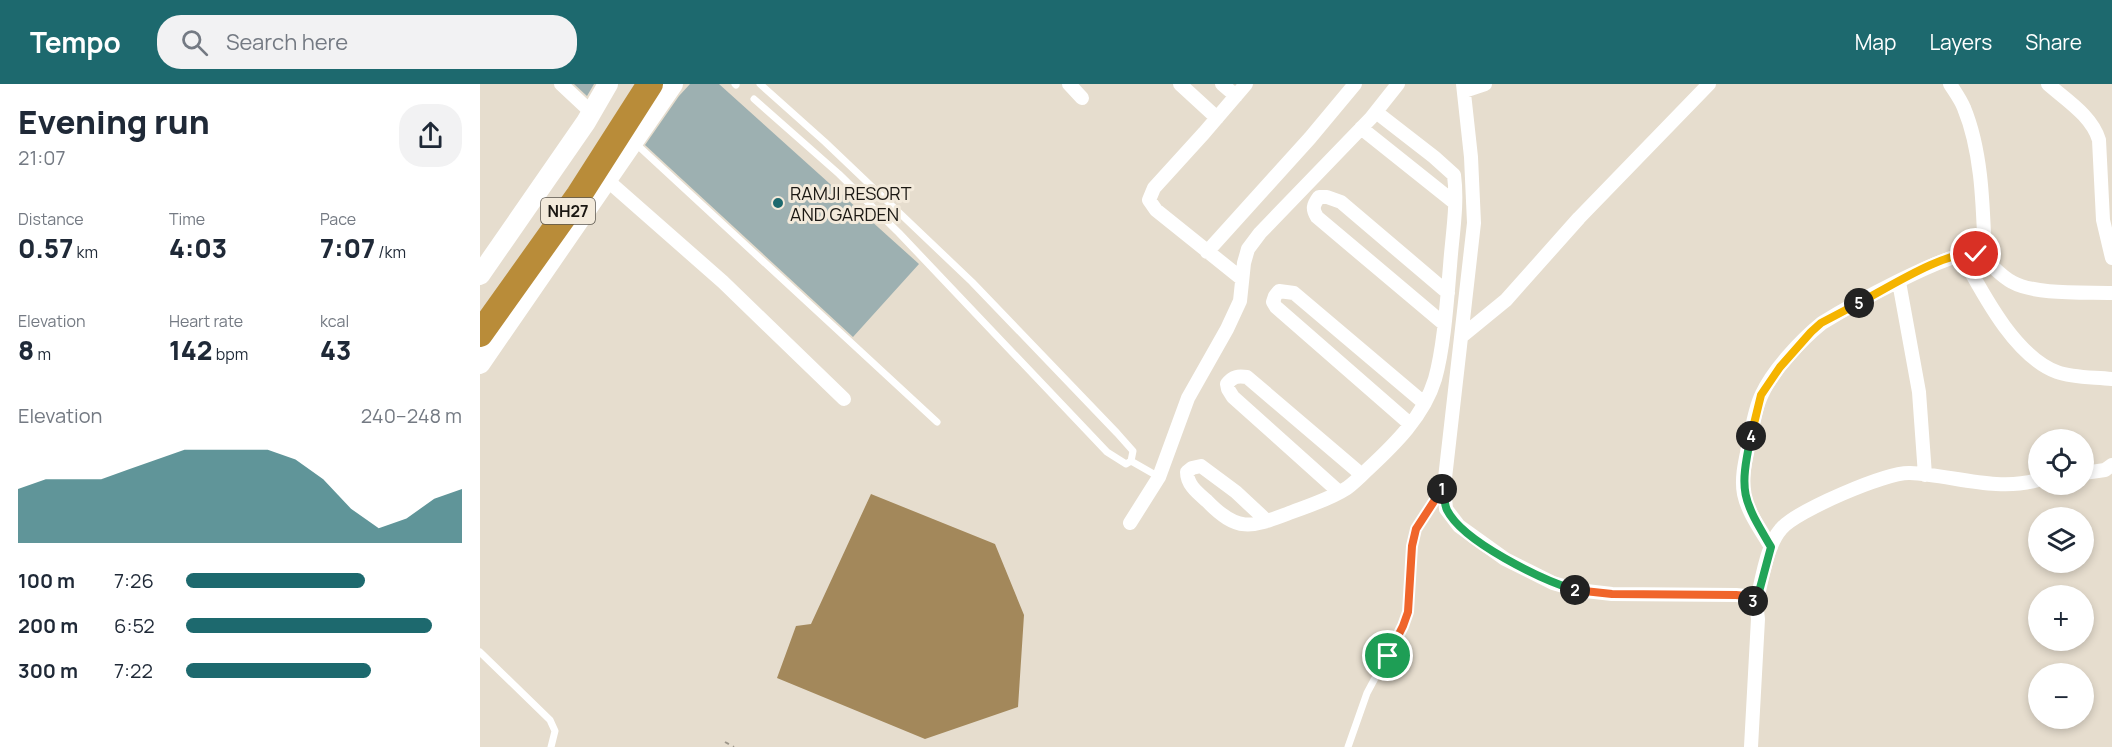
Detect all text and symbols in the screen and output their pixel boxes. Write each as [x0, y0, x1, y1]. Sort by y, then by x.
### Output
search box [157, 15, 577, 69]
text: Tempo [30, 23, 121, 61]
icon: search [178, 26, 211, 59]
text: Search here [226, 27, 348, 57]
text: Map [1855, 28, 1896, 56]
text: Layers [1929, 28, 1992, 56]
text: Share [2025, 28, 2082, 56]
text: Evening run [18, 99, 210, 144]
button: share [399, 104, 462, 167]
text: 21:07 [18, 144, 65, 171]
place label: RAMJI RESORT AND GARDEN [790, 181, 912, 226]
marker: RAMJI RESORT AND GARDEN [771, 196, 785, 210]
road number: NH27 [541, 198, 595, 224]
text: Distance [18, 208, 84, 230]
text: Time [169, 208, 205, 230]
text: Pace [320, 208, 356, 230]
pin [1950, 228, 2001, 279]
text: 0.57 [18, 230, 73, 266]
text: 4:03 [169, 230, 227, 266]
text: 7:07 [320, 230, 375, 266]
icon: check [1959, 237, 1992, 270]
text: km [73, 241, 98, 263]
text: /km [375, 241, 406, 263]
pin: 5 [1844, 288, 1874, 318]
text: 5 [1854, 292, 1864, 314]
text: Elevation [18, 310, 86, 332]
text: Heart rate [169, 310, 243, 332]
text: kcal [320, 310, 349, 332]
text: 8 [18, 332, 34, 368]
text: 142 [169, 332, 213, 368]
text: 43 [320, 332, 351, 368]
text: m [34, 343, 51, 365]
text: bpm [213, 343, 248, 365]
text: Elevation [18, 402, 102, 429]
text: 240–248 m [361, 402, 462, 429]
pin: 4 [1736, 421, 1766, 451]
text: 4 [1746, 425, 1756, 447]
map controls [2028, 429, 2094, 729]
button: locate [2028, 429, 2094, 495]
pin: 1 [1427, 474, 1457, 504]
text: 1 [1438, 478, 1446, 500]
button: layers [2028, 507, 2094, 573]
text: 100 m [18, 567, 75, 594]
text: 7:26 [114, 567, 154, 594]
pin: 2 [1560, 575, 1590, 605]
text: 2 [1570, 579, 1580, 601]
button: + [2028, 585, 2094, 651]
pin: 3 [1738, 586, 1768, 616]
text: 3 [1748, 590, 1758, 612]
text: 200 m [18, 612, 78, 639]
text: 6:52 [114, 612, 155, 639]
pin [1362, 630, 1413, 681]
icon: arrive [1371, 639, 1404, 672]
text: 300 m [18, 657, 78, 684]
text: 7:22 [114, 657, 153, 684]
button: − [2028, 663, 2094, 729]

